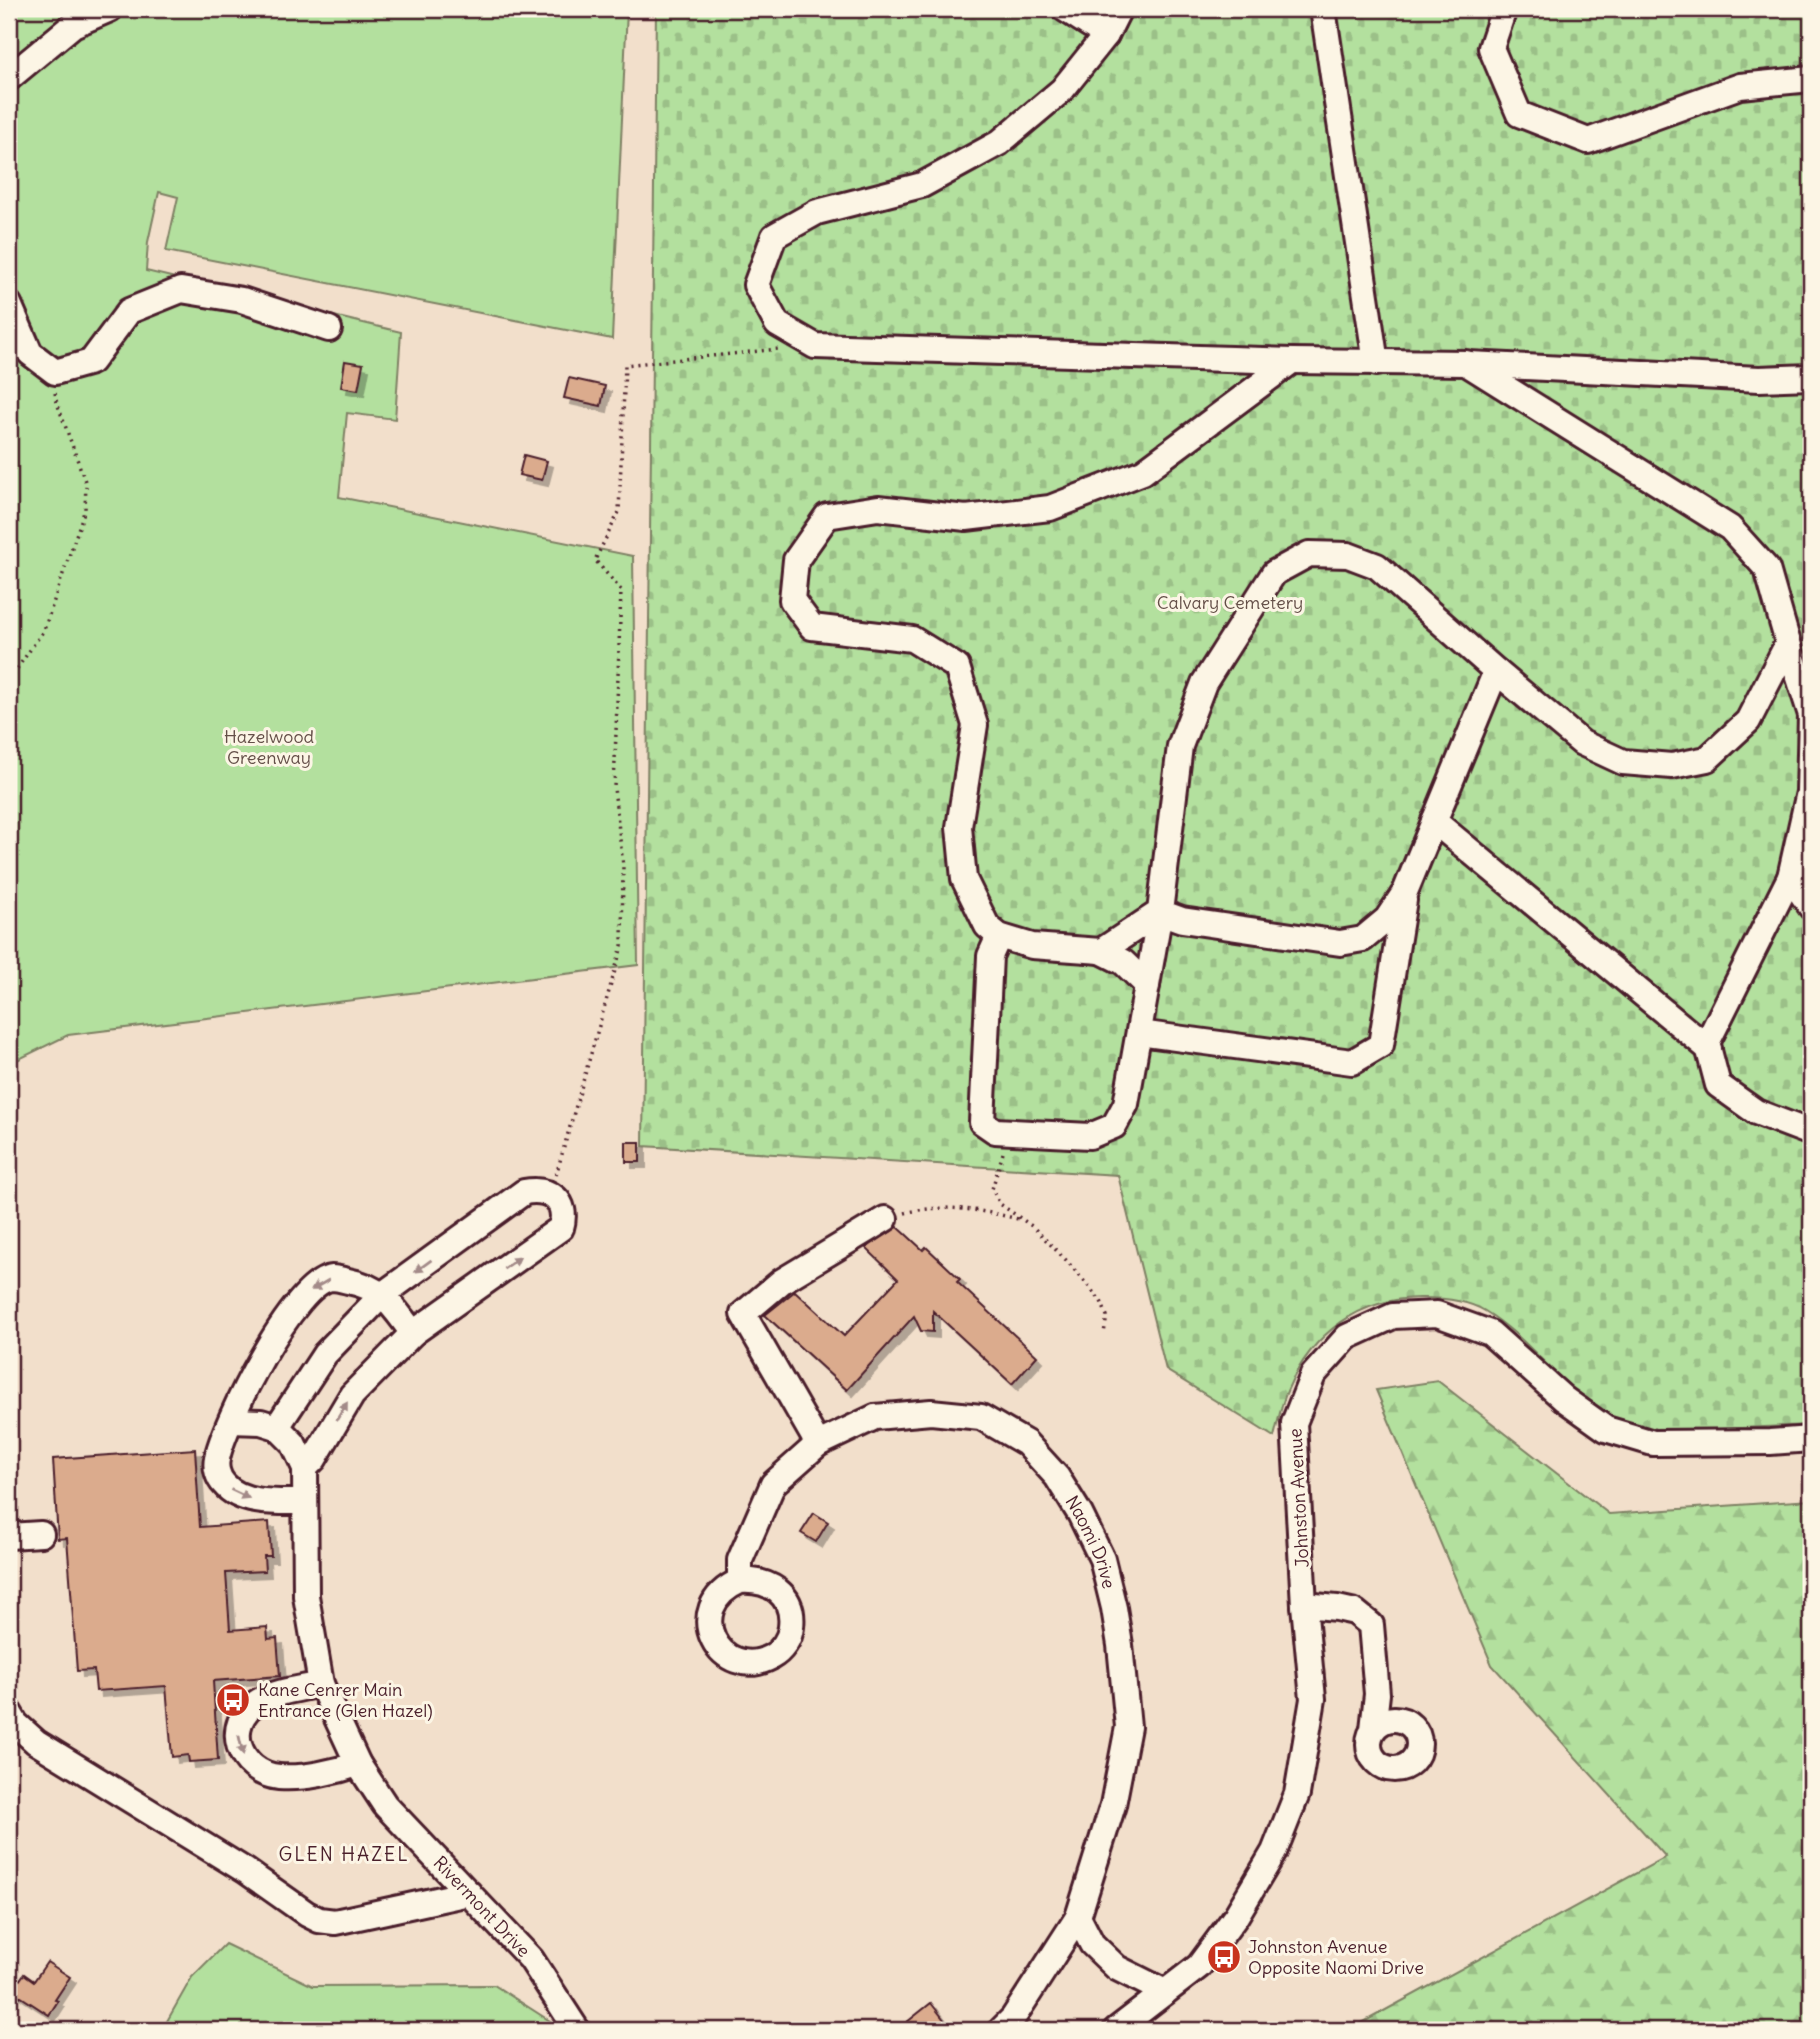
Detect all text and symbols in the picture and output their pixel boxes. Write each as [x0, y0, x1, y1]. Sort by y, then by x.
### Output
park label: Calvary Cemetery [1157, 591, 1303, 614]
park label: Hazelwood Greenway [224, 725, 315, 769]
one-way arrow [503, 1256, 521, 1270]
one-way arrow [413, 1259, 432, 1273]
one-way arrow [310, 1279, 329, 1291]
one-way arrow [336, 1402, 348, 1421]
street label: Johnston Avenue [1283, 1428, 1314, 1568]
one-way arrow [230, 1488, 250, 1499]
street label: Naomi Drive [1060, 1491, 1121, 1591]
place label: Kane Cenrer Main Entrance (Glen Hazel) [258, 1678, 433, 1722]
bus stop icon: Kane Cenrer Main Entrance (Glen Hazel) [214, 1681, 252, 1719]
one-way arrow [236, 1735, 247, 1757]
district label: GLEN HAZEL [278, 1842, 410, 1866]
street label: Rivermont Drive [429, 1851, 535, 1962]
place label: Johnston Avenue Opposite Naomi Drive [1248, 1935, 1424, 1979]
bus stop icon: Johnston Avenue Opposite Naomi Drive [1205, 1938, 1243, 1976]

